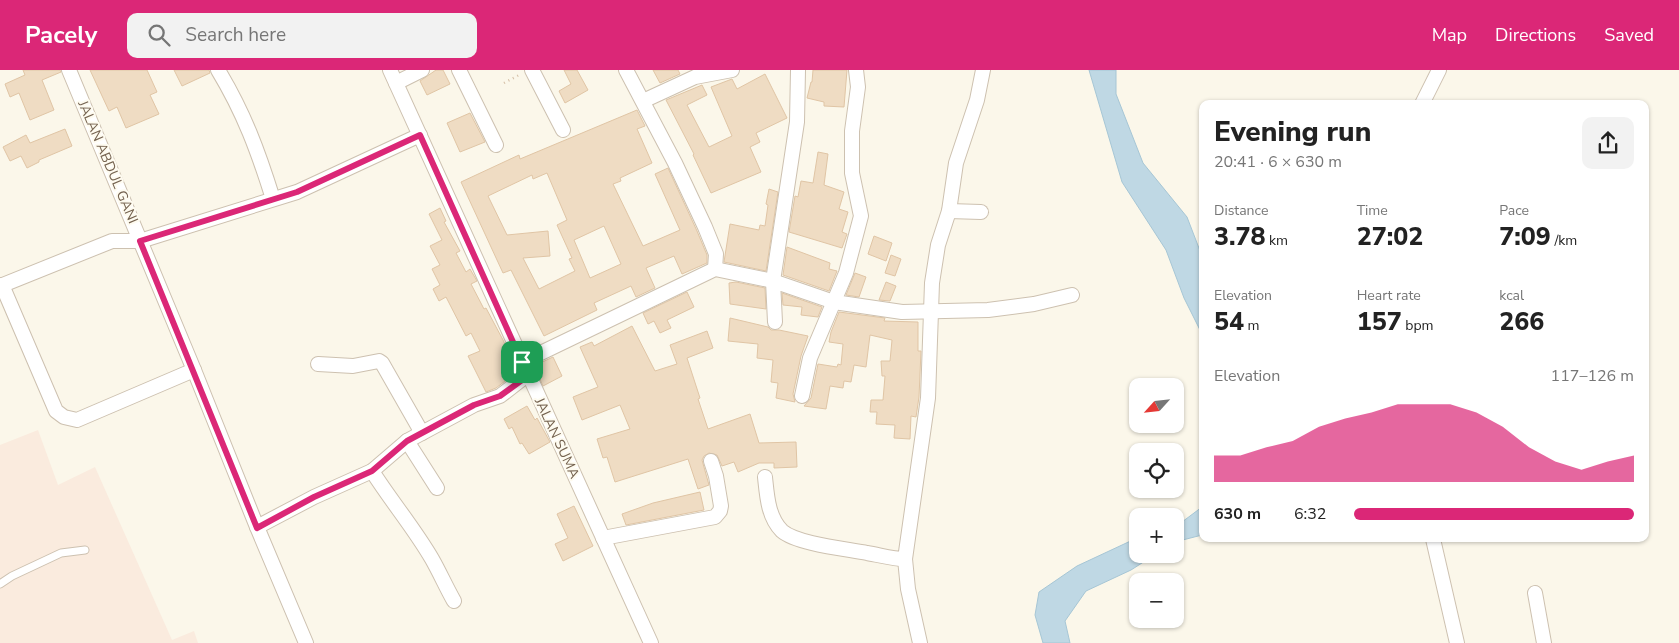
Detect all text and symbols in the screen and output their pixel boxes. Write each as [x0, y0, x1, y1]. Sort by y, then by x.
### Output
search box [127, 13, 477, 58]
text: Pacely [25, 19, 97, 51]
icon: search [145, 21, 173, 49]
text: Search here [185, 22, 286, 48]
text: Map [1432, 23, 1467, 47]
text: Directions [1495, 23, 1576, 47]
text: Saved [1604, 23, 1654, 47]
street label: JALAN ABDUL GANI [73, 97, 143, 226]
text: Evening run [1214, 113, 1371, 151]
button: share [1582, 117, 1634, 169]
text: 20:41 · 6 × 630 m [1214, 151, 1342, 173]
text: Distance [1214, 201, 1268, 220]
text: Time [1357, 201, 1388, 220]
text: Pace [1499, 201, 1529, 220]
text: 3.78 [1214, 220, 1266, 254]
text: 27:02 [1357, 220, 1423, 254]
text: 7:09 [1499, 220, 1551, 254]
text: km [1266, 231, 1288, 250]
text: /km [1551, 231, 1577, 250]
text: Elevation [1214, 286, 1272, 305]
text: Heart rate [1357, 286, 1421, 305]
text: kcal [1499, 286, 1524, 305]
text: 54 [1214, 305, 1244, 339]
text: 157 [1357, 305, 1402, 339]
text: 266 [1499, 305, 1544, 339]
text: m [1244, 316, 1260, 335]
text: bpm [1402, 316, 1434, 335]
pin [501, 341, 543, 383]
icon: arrive [508, 348, 536, 376]
text: Elevation [1214, 365, 1280, 387]
text: 117–126 m [1551, 365, 1634, 387]
north arrow [1129, 378, 1184, 432]
map controls [1129, 378, 1184, 628]
street label: JALAN SUMA [530, 394, 584, 482]
button: locate [1129, 443, 1184, 498]
text: 630 m [1214, 503, 1261, 525]
text: 6:32 [1294, 503, 1326, 525]
button: + [1129, 508, 1184, 563]
button: − [1129, 573, 1184, 628]

